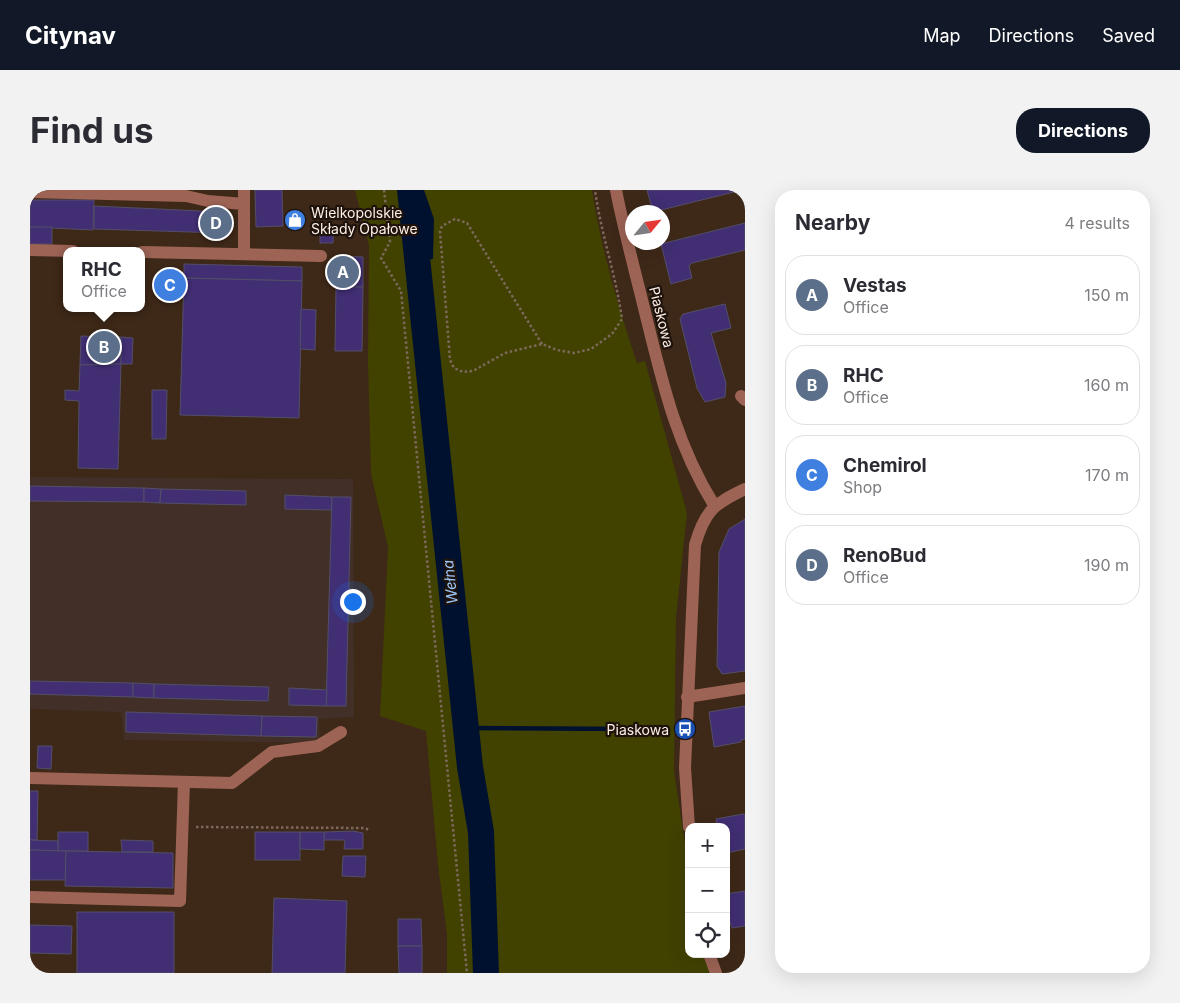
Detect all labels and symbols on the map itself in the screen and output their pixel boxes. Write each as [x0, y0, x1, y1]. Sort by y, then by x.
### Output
pin: D [200, 204, 232, 242]
place label: Wielkopolskie Składy Opałowe [311, 204, 418, 237]
north arrow [625, 205, 670, 250]
shop icon: Wielkopolskie Składy Opałowe [283, 208, 307, 232]
pin: A [327, 253, 359, 291]
pin: C [154, 266, 186, 304]
street label: Piaskowa [646, 285, 678, 349]
pin: B [88, 328, 120, 366]
water label: Wełna [438, 559, 462, 605]
your location [340, 589, 366, 615]
bus stop icon: Piaskowa [673, 717, 697, 741]
place label: Piaskowa [607, 721, 669, 738]

